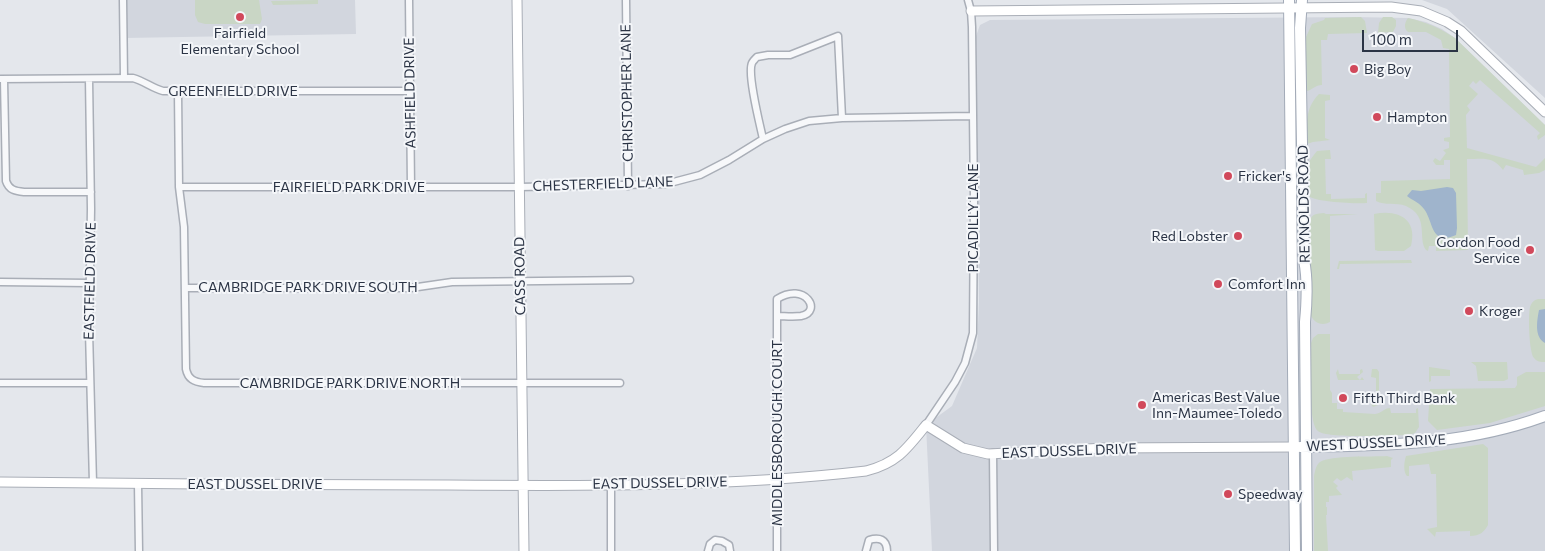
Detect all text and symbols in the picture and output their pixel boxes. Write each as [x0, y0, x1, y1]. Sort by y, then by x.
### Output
marker: Fairfield Elementary School [234, 11, 246, 23]
scale bar [1365, 20, 1461, 52]
street label: CHRISTOPHER LANE [617, 24, 637, 162]
place label: Fairfield Elementary School [181, 25, 299, 58]
text: 100 m [1370, 30, 1412, 48]
street label: ASHFIELD DRIVE [401, 37, 419, 149]
place label: Big Boy [1364, 61, 1411, 77]
marker: Big Boy [1348, 63, 1360, 75]
street label: GREENFIELD DRIVE [168, 83, 298, 99]
place label: Hampton [1387, 109, 1447, 125]
marker: Hampton [1371, 111, 1383, 123]
street label: REYNOLDS ROAD [1295, 145, 1313, 263]
street label: PICADILLY LANE [965, 163, 981, 273]
place label: Fricker's [1238, 168, 1291, 184]
marker: Fricker's [1222, 170, 1234, 182]
street label: CHESTERFIELD LANE [532, 173, 674, 195]
street label: FAIRFIELD PARK DRIVE [273, 179, 425, 195]
street label: EASTFIELD DRIVE [81, 222, 99, 340]
place label: Red Lobster [1151, 228, 1228, 244]
marker: Red Lobster [1232, 230, 1244, 242]
place label: Gordon Food Service [1436, 234, 1520, 266]
street label: CASS ROAD [511, 237, 529, 315]
marker: Gordon Food Service [1524, 244, 1536, 256]
place label: Comfort Inn [1228, 276, 1306, 292]
marker: Comfort Inn [1212, 278, 1224, 290]
street label: CAMBRIDGE PARK DRIVE SOUTH [198, 279, 418, 295]
place label: Kroger [1479, 303, 1523, 319]
marker: Kroger [1463, 305, 1475, 317]
street label: MIDDLESBOROUGH COURT [769, 340, 785, 526]
street label: CAMBRIDGE PARK DRIVE NORTH [240, 375, 460, 391]
place label: Americas Best Value Inn-Maumee-Toledo [1152, 389, 1282, 422]
place label: Fifth Third Bank [1353, 390, 1455, 406]
marker: Fifth Third Bank [1337, 392, 1349, 404]
marker: Americas Best Value Inn-Maumee-Toledo [1136, 399, 1148, 411]
street label: WEST DUSSEL DRIVE [1306, 431, 1446, 455]
street label: EAST DUSSEL DRIVE [1001, 440, 1137, 462]
street label: EAST DUSSEL DRIVE [592, 473, 728, 493]
street label: EAST DUSSEL DRIVE [187, 476, 323, 492]
place label: Speedway [1238, 486, 1303, 502]
marker: Speedway [1222, 488, 1234, 500]

